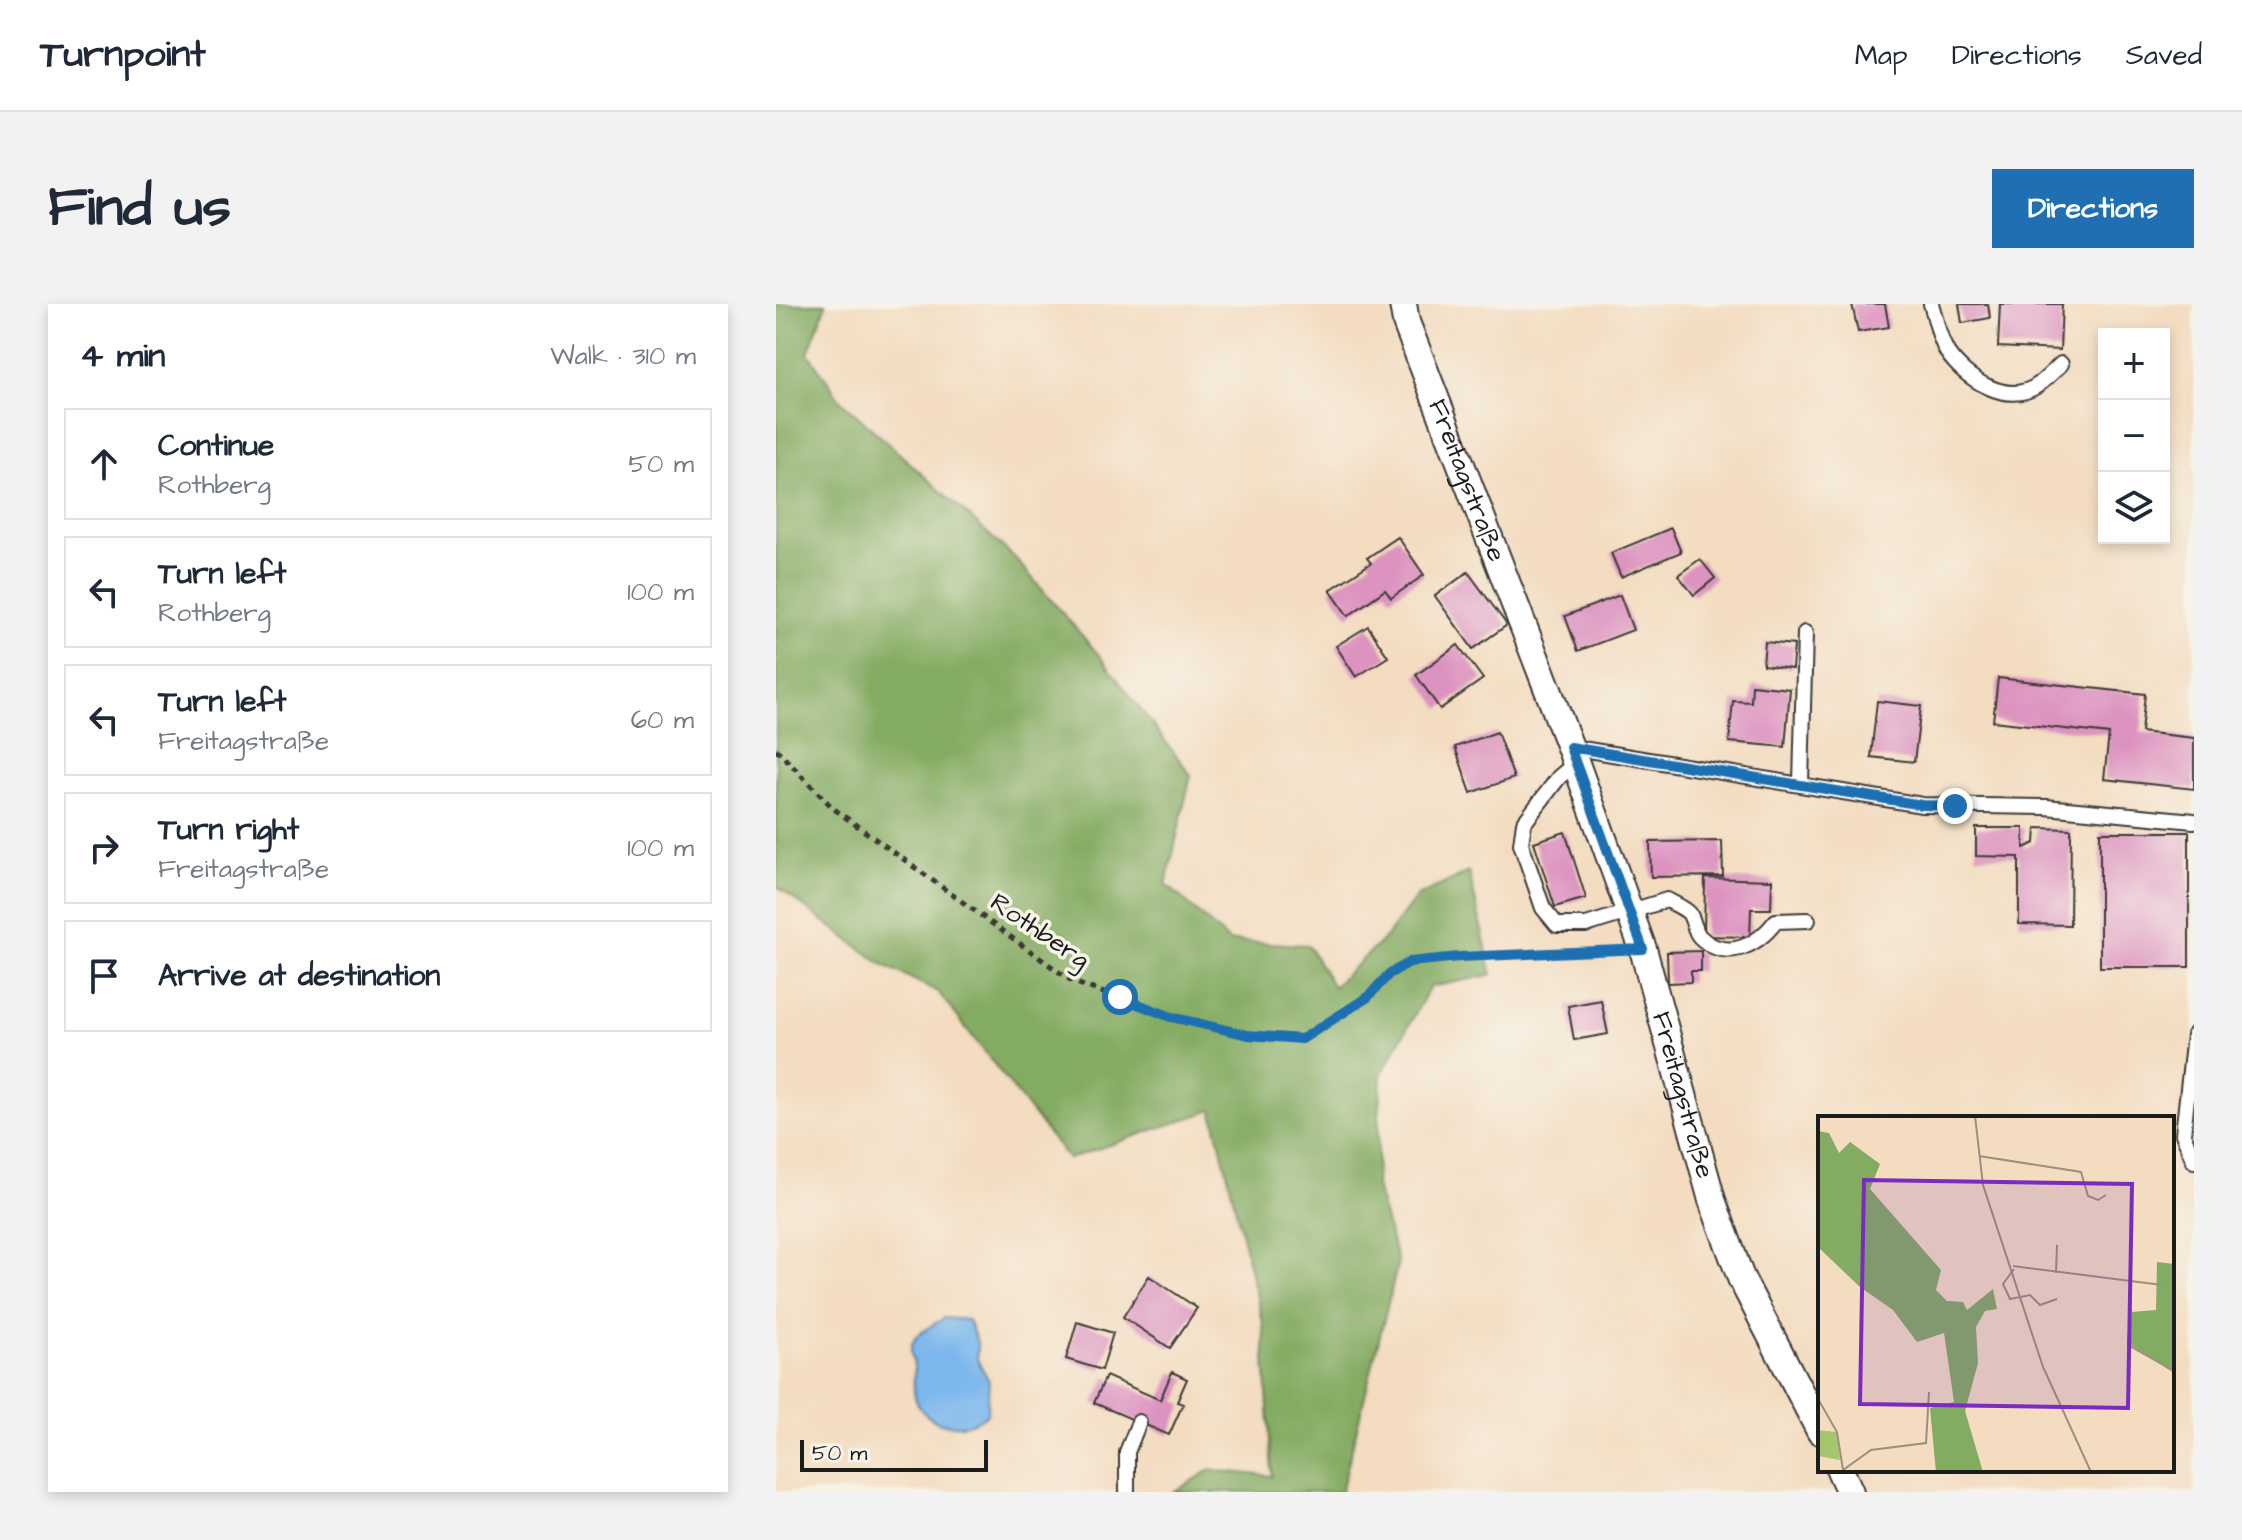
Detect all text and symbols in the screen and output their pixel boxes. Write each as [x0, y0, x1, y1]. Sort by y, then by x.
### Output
text: Turnpoint [40, 29, 206, 81]
text: Map [1855, 36, 1908, 75]
text: Directions [1952, 36, 2082, 75]
text: Saved [2126, 36, 2202, 75]
text: Find us [48, 169, 231, 247]
button: Directions [1992, 169, 2194, 248]
map controls [2098, 328, 2170, 544]
button: + [2098, 328, 2170, 400]
text: 4 min [80, 332, 165, 380]
text: Walk · 310 m [550, 338, 696, 374]
street label: Freitagstraße [1419, 394, 1515, 567]
button: − [2098, 400, 2170, 472]
text: Continue [158, 425, 274, 467]
icon: ahead [82, 442, 126, 486]
text: 50 m [629, 446, 694, 482]
text: Rothberg [158, 467, 271, 503]
button: layers [2098, 472, 2170, 544]
text: Turn left [158, 553, 286, 595]
icon: left [82, 570, 126, 614]
text: 100 m [627, 574, 694, 610]
text: Rothberg [158, 595, 271, 631]
text: Turn left [158, 681, 286, 723]
icon: left [82, 698, 126, 742]
text: 60 m [631, 702, 694, 738]
text: Freitagstraße [158, 723, 329, 759]
route end [1937, 788, 1973, 824]
text: Turn right [158, 809, 299, 851]
icon: right [82, 826, 126, 870]
text: 100 m [627, 830, 694, 866]
text: Freitagstraße [158, 851, 329, 887]
street label: Rothberg [982, 884, 1097, 979]
icon: arrive [82, 954, 126, 998]
text: Arrive at destination [158, 955, 440, 997]
route start [1102, 979, 1138, 1015]
street label: Freitagstraße [1643, 1008, 1723, 1182]
inset map [1818, 1116, 2174, 1472]
scale bar [800, 1436, 988, 1472]
text: 50 m [812, 1438, 867, 1469]

